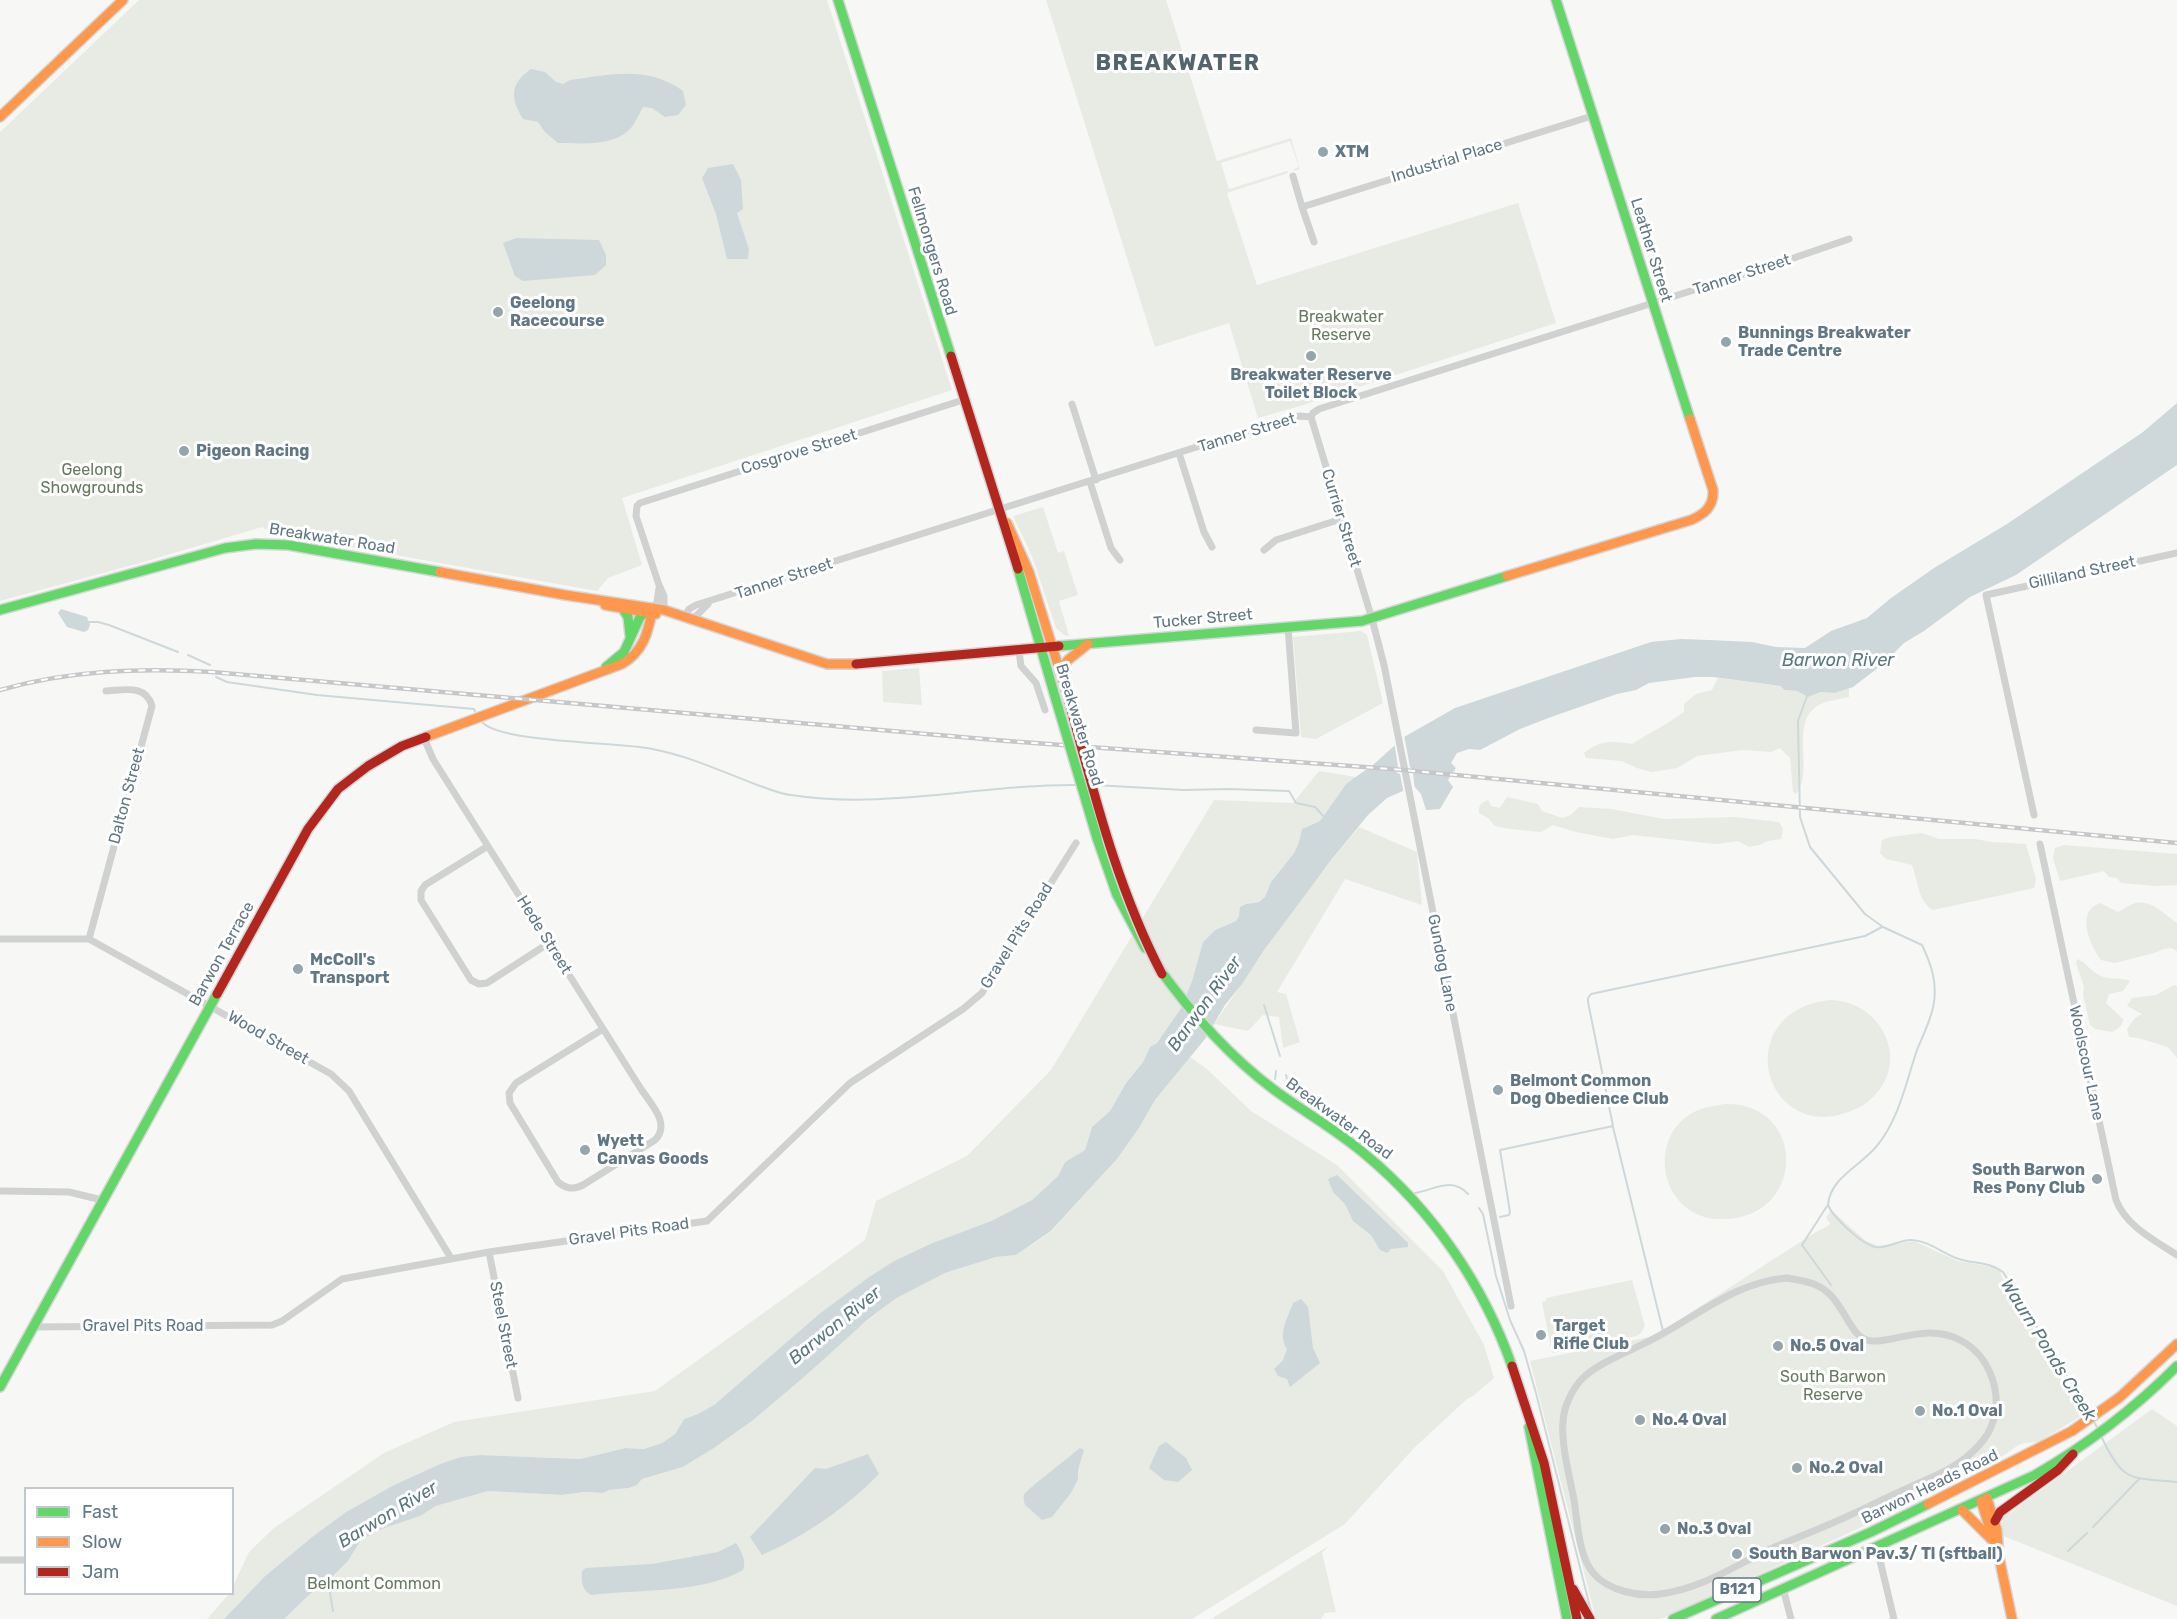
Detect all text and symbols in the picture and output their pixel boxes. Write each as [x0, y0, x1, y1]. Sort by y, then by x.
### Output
district label: BREAKWATER [1095, 51, 1261, 77]
street label: Industrial Place [1389, 135, 1505, 187]
place label: XTM [1335, 142, 1369, 162]
marker: XTM [1316, 145, 1330, 159]
street label: Fellmongers Road [903, 184, 961, 318]
street label: Leather Street [1626, 196, 1676, 304]
street label: Tanner Street [1691, 250, 1793, 300]
place label: Geelong Racecourse [510, 293, 605, 331]
marker: Geelong Racecourse [491, 305, 505, 319]
park label: Breakwater Reserve [1298, 307, 1384, 345]
place label: Bunnings Breakwater Trade Centre [1738, 323, 1911, 361]
marker: Bunnings Breakwater Trade Centre [1719, 335, 1733, 349]
marker: Breakwater Reserve Toilet Block [1304, 349, 1318, 363]
place label: Breakwater Reserve Toilet Block [1230, 365, 1392, 403]
street label: Tanner Street [1196, 409, 1298, 457]
street label: Cosgrove Street [739, 425, 859, 479]
place label: Pigeon Racing [196, 441, 309, 461]
marker: Pigeon Racing [177, 444, 191, 458]
park label: Geelong Showgrounds [41, 460, 143, 498]
street label: Currier Street [1317, 467, 1365, 569]
street label: Breakwater Road [268, 520, 396, 558]
street label: Gilliland Street [2027, 552, 2137, 594]
street label: Tanner Street [733, 554, 835, 604]
street label: Tucker Street [1153, 605, 1253, 633]
water label: Barwon River [1782, 650, 1894, 672]
street label: Breakwater Road [1051, 661, 1107, 789]
street label: Dalton Street [105, 746, 149, 846]
street label: Gravel Pits Road [977, 880, 1057, 992]
street label: Hede Street [512, 892, 576, 978]
street label: Barwon Terrace [185, 898, 259, 1010]
street label: Gundog Lane [1423, 913, 1461, 1013]
place label: McColl's Transport [310, 950, 390, 988]
water label: Barwon River [1163, 952, 1247, 1056]
marker: McColl's Transport [291, 962, 305, 976]
street label: Woolscour Lane [2064, 1004, 2108, 1122]
street label: Wood Street [224, 1007, 312, 1069]
place label: Belmont Common Dog Obedience Club [1510, 1071, 1669, 1109]
street label: Breakwater Road [1282, 1074, 1396, 1164]
marker: Belmont Common Dog Obedience Club [1491, 1083, 1505, 1097]
place label: Wyett Canvas Goods [597, 1131, 709, 1169]
marker: Wyett Canvas Goods [578, 1143, 592, 1157]
place label: South Barwon Res Pony Club [1972, 1160, 2085, 1198]
marker: South Barwon Res Pony Club [2090, 1172, 2104, 1186]
street label: Gravel Pits Road [568, 1214, 690, 1250]
water label: Waurn Ponds Creek [1996, 1275, 2100, 1425]
street label: Steel Street [485, 1280, 521, 1370]
water label: Barwon River [785, 1282, 885, 1370]
street label: Gravel Pits Road [82, 1316, 204, 1336]
place label: Target Rifle Club [1553, 1316, 1629, 1354]
marker: Target Rifle Club [1534, 1328, 1548, 1342]
place label: No.5 Oval [1790, 1336, 1864, 1356]
marker: No.5 Oval [1771, 1339, 1785, 1353]
park label: South Barwon Reserve [1780, 1367, 1886, 1405]
place label: No.1 Oval [1932, 1401, 2003, 1421]
marker: No.1 Oval [1913, 1404, 1927, 1418]
place label: No.4 Oval [1652, 1410, 1727, 1430]
marker: No.4 Oval [1633, 1413, 1647, 1427]
street label: Barwon Heads Road [1858, 1446, 2002, 1528]
place label: No.2 Oval [1809, 1458, 1883, 1478]
marker: No.2 Oval [1790, 1461, 1804, 1475]
water label: Barwon River [334, 1477, 442, 1553]
legend [24, 1487, 234, 1595]
text: Fast [82, 1501, 118, 1523]
place label: No.3 Oval [1677, 1519, 1751, 1539]
marker: No.3 Oval [1658, 1522, 1672, 1536]
text: Slow [82, 1531, 122, 1553]
place label: South Barwon Pav.3/ Tl (sftball) [1749, 1544, 2003, 1564]
marker: South Barwon Pav.3/ Tl (sftball) [1730, 1547, 1744, 1561]
text: Jam [82, 1561, 119, 1583]
park label: Belmont Common [307, 1574, 441, 1594]
road number: B121 [1713, 1578, 1761, 1602]

